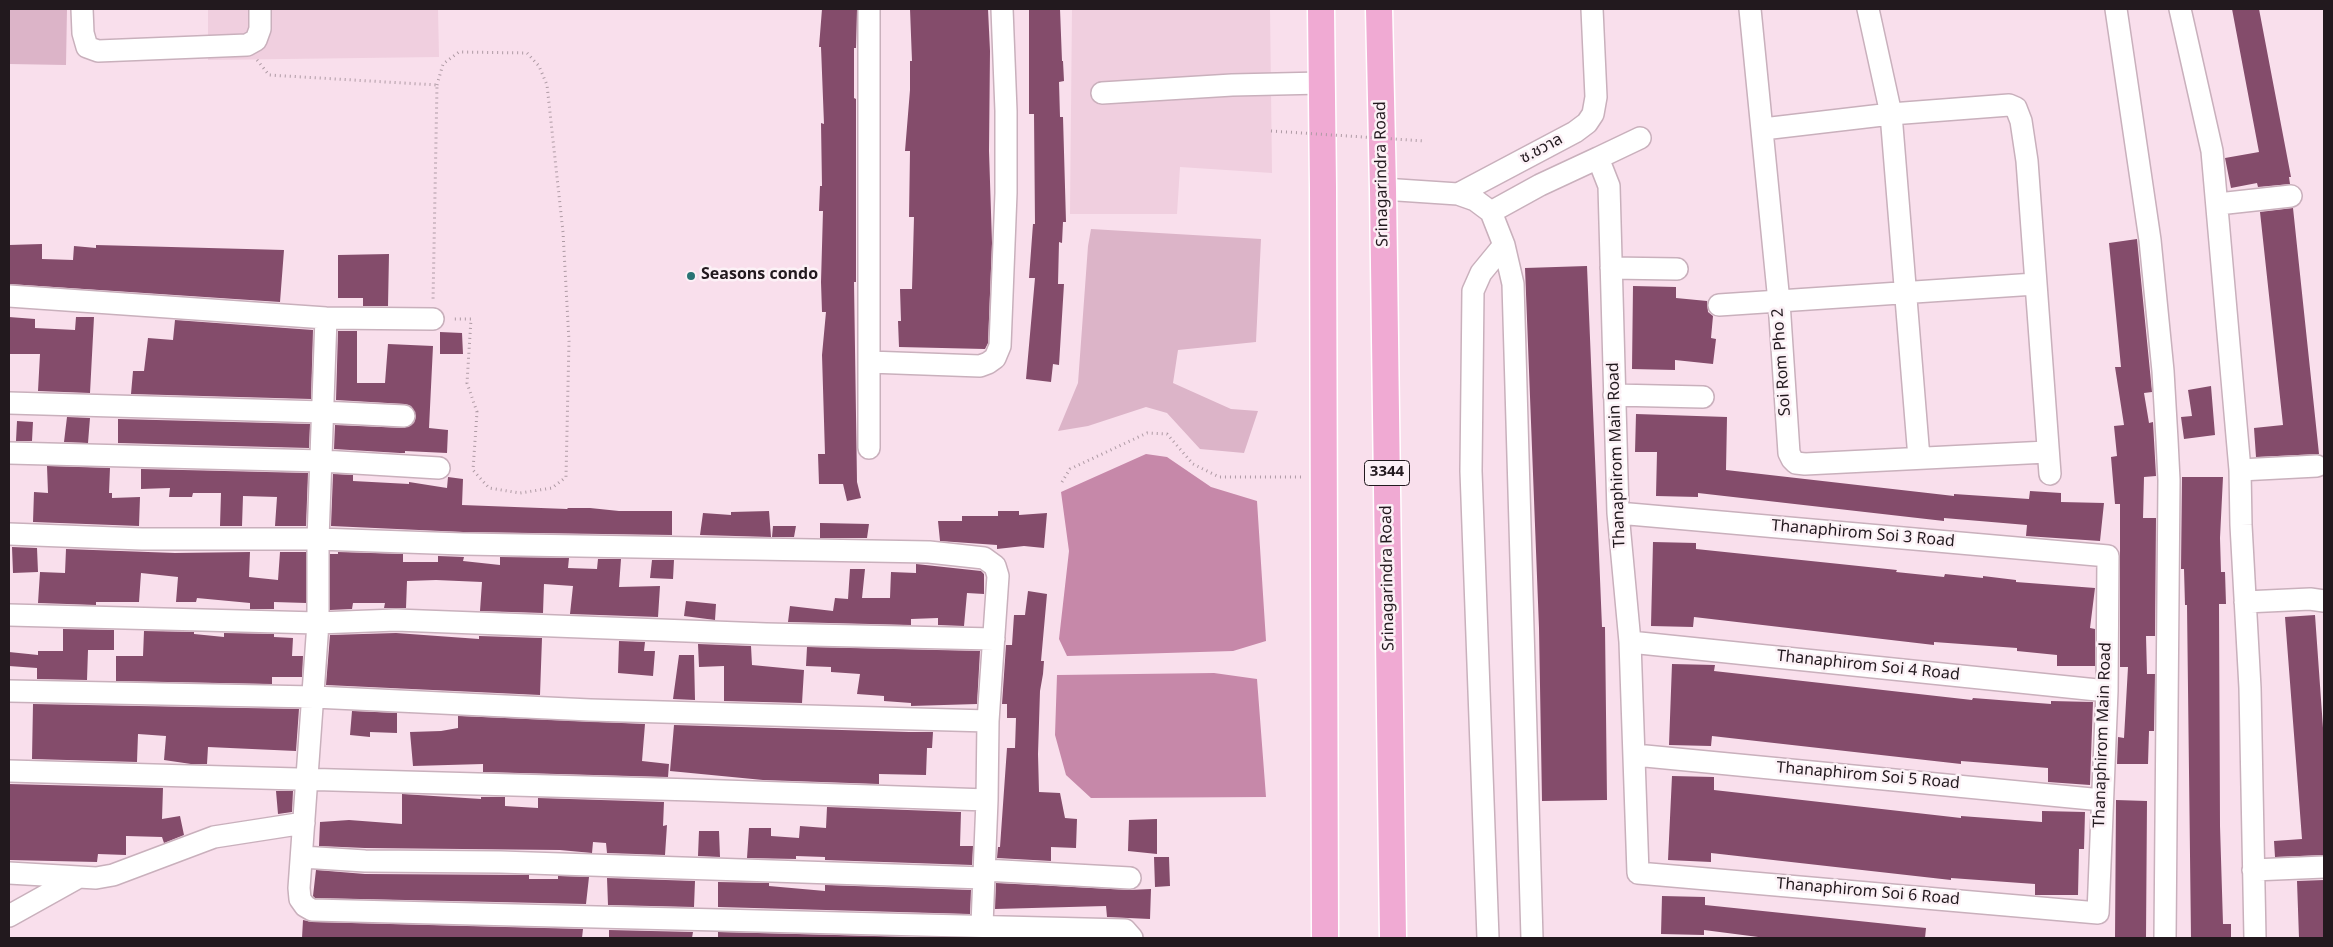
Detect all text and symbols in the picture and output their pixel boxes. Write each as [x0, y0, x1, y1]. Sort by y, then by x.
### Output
street label: Srinagarindra Road [1372, 101, 1394, 247]
street label: ซ.ชวาล [1517, 131, 1567, 169]
place label: Seasons condo [701, 266, 818, 286]
marker: Seasons condo [685, 270, 697, 282]
street label: Soi Rom Pho 2 [1770, 307, 1796, 417]
street label: Thanaphirom Main Road [1605, 362, 1631, 548]
road number: 3344 [1364, 460, 1410, 486]
street label: Srinagarindra Road [1378, 505, 1400, 651]
street label: Thanaphirom Soi 3 Road [1770, 517, 1956, 553]
street label: Thanaphirom Main Road [2091, 642, 2117, 828]
street label: Thanaphirom Soi 4 Road [1775, 648, 1961, 686]
street label: Thanaphirom Soi 5 Road [1775, 759, 1961, 795]
street label: Thanaphirom Soi 6 Road [1775, 875, 1961, 911]

